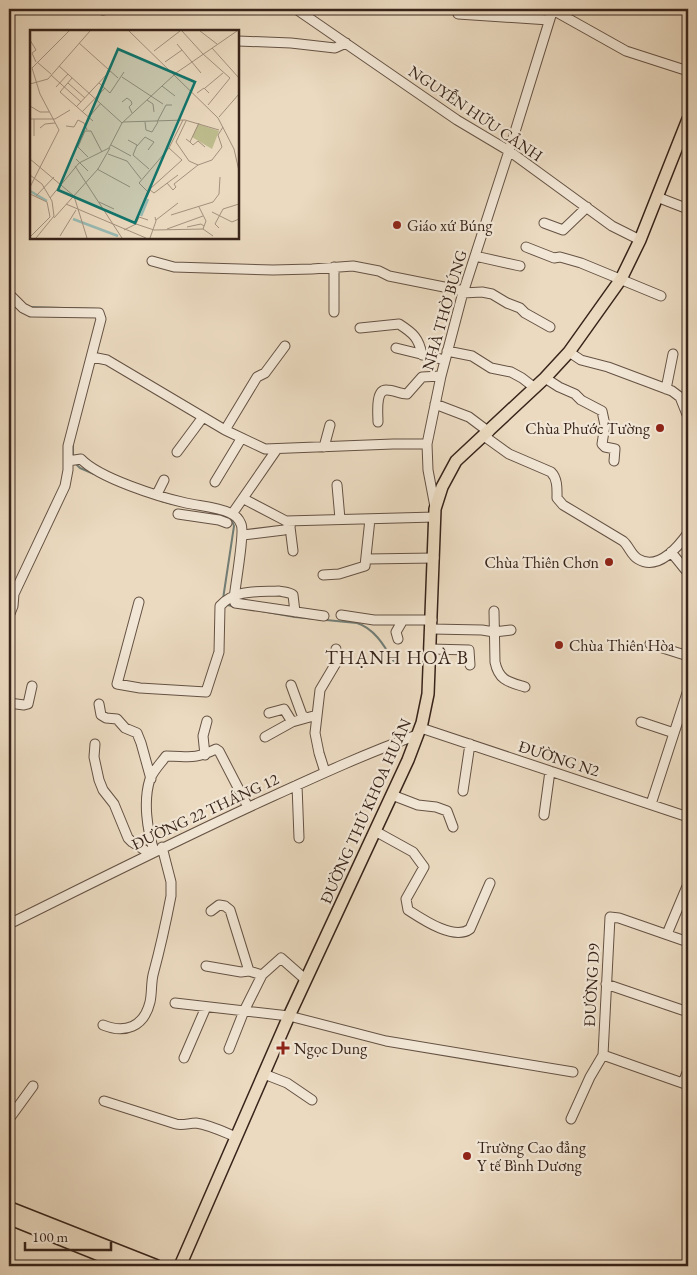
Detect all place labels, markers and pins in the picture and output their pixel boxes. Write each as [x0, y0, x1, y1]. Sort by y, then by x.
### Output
place label: Giáo xứ Búng [407, 215, 493, 236]
marker: Giáo xứ Búng [391, 219, 403, 231]
place label: Chùa Phước Tường [525, 418, 651, 439]
marker: Chùa Phước Tường [654, 422, 666, 434]
place label: Chùa Thiên Chơn [484, 552, 600, 573]
marker: Chùa Thiên Chơn [603, 556, 615, 568]
place label: Chùa Thiên Hòa [569, 635, 675, 656]
marker: Chùa Thiên Hòa [553, 639, 565, 651]
place label: Ngọc Dung [294, 1038, 368, 1059]
marker: Ngọc Dung [276, 1041, 290, 1055]
place label: Trường Cao đẳng Y tế Bình Dương [477, 1137, 587, 1176]
marker: Trường Cao đẳng Y tế Bình Dương [461, 1150, 473, 1162]

